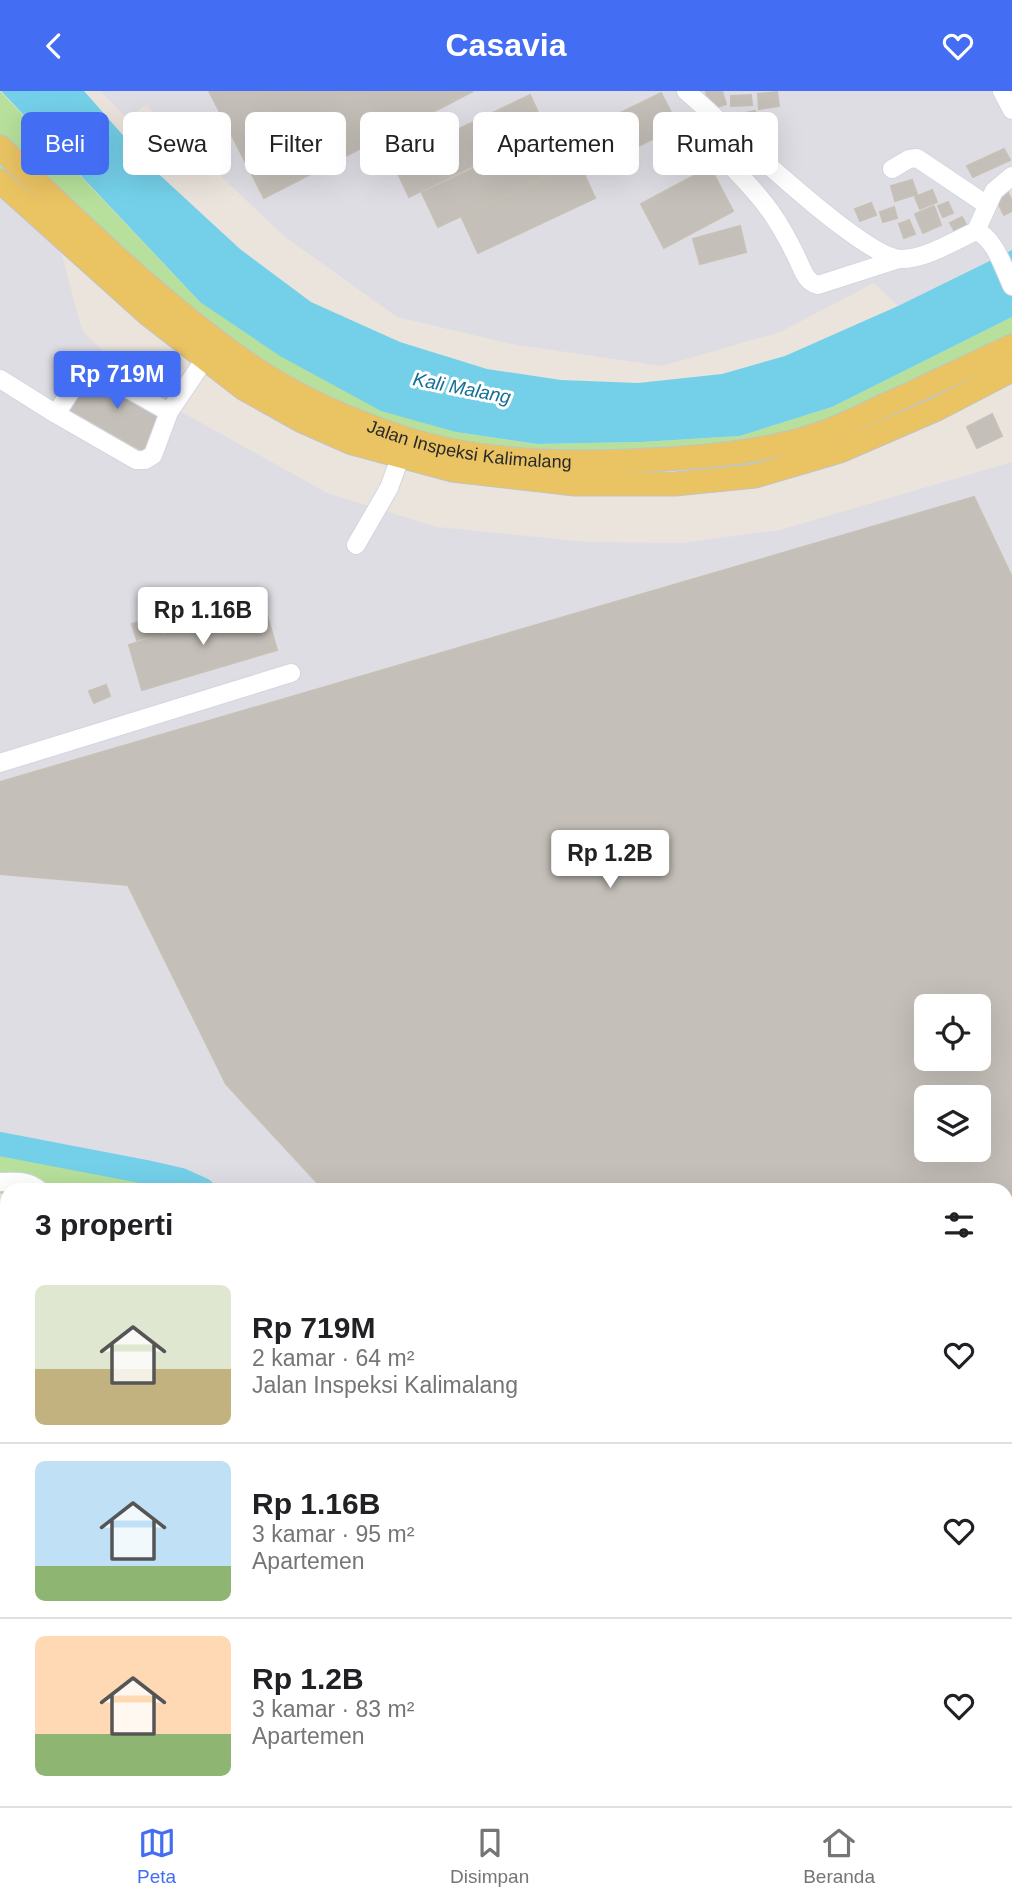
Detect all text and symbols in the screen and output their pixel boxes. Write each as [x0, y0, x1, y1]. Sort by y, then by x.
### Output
icon: back [35, 27, 73, 65]
text: Casavia [446, 27, 566, 63]
icon: heart [939, 27, 977, 65]
chip: Beli [21, 112, 109, 175]
chip: Sewa [123, 112, 231, 175]
chip: Filter [245, 112, 346, 175]
chip: Baru [360, 112, 459, 175]
chip: Apartemen [473, 112, 639, 175]
chip: Rumah [653, 112, 778, 175]
pin: Rp 719M [52, 351, 182, 411]
text: Rp 719M [70, 361, 164, 387]
water label: Kali Malang [411, 368, 513, 408]
street label: Jalan Inspeksi Kalimalang [364, 416, 572, 472]
pin: Rp 1.16B [131, 587, 275, 647]
text: Rp 1.16B [154, 597, 252, 623]
pin: Rp 1.2B [545, 831, 675, 890]
text: Rp 1.2B [567, 840, 653, 866]
map controls [914, 994, 991, 1162]
button: locate [914, 994, 991, 1071]
button: layers [914, 1085, 991, 1162]
icon: filters [940, 1206, 978, 1244]
text: 3 properti [35, 1208, 173, 1241]
text: Rp 719M [252, 1311, 375, 1344]
icon: home [91, 1313, 175, 1397]
icon: heart [940, 1336, 978, 1374]
text: 2 kamar · 64 m² [252, 1345, 414, 1371]
text: Jalan Inspeksi Kalimalang [252, 1372, 518, 1398]
text: Rp 1.16B [252, 1487, 380, 1520]
icon: home [91, 1489, 175, 1573]
icon: heart [940, 1512, 978, 1550]
text: 3 kamar · 95 m² [252, 1521, 414, 1547]
text: Apartemen [252, 1548, 365, 1574]
text: Rp 1.2B [252, 1662, 364, 1695]
icon: home [91, 1664, 175, 1748]
icon: heart [940, 1687, 978, 1725]
text: 3 kamar · 83 m² [252, 1696, 414, 1722]
text: Apartemen [252, 1723, 365, 1749]
tab: Peta [137, 1824, 176, 1888]
tab: Disimpan [450, 1824, 529, 1888]
tab: Beranda [803, 1824, 875, 1888]

